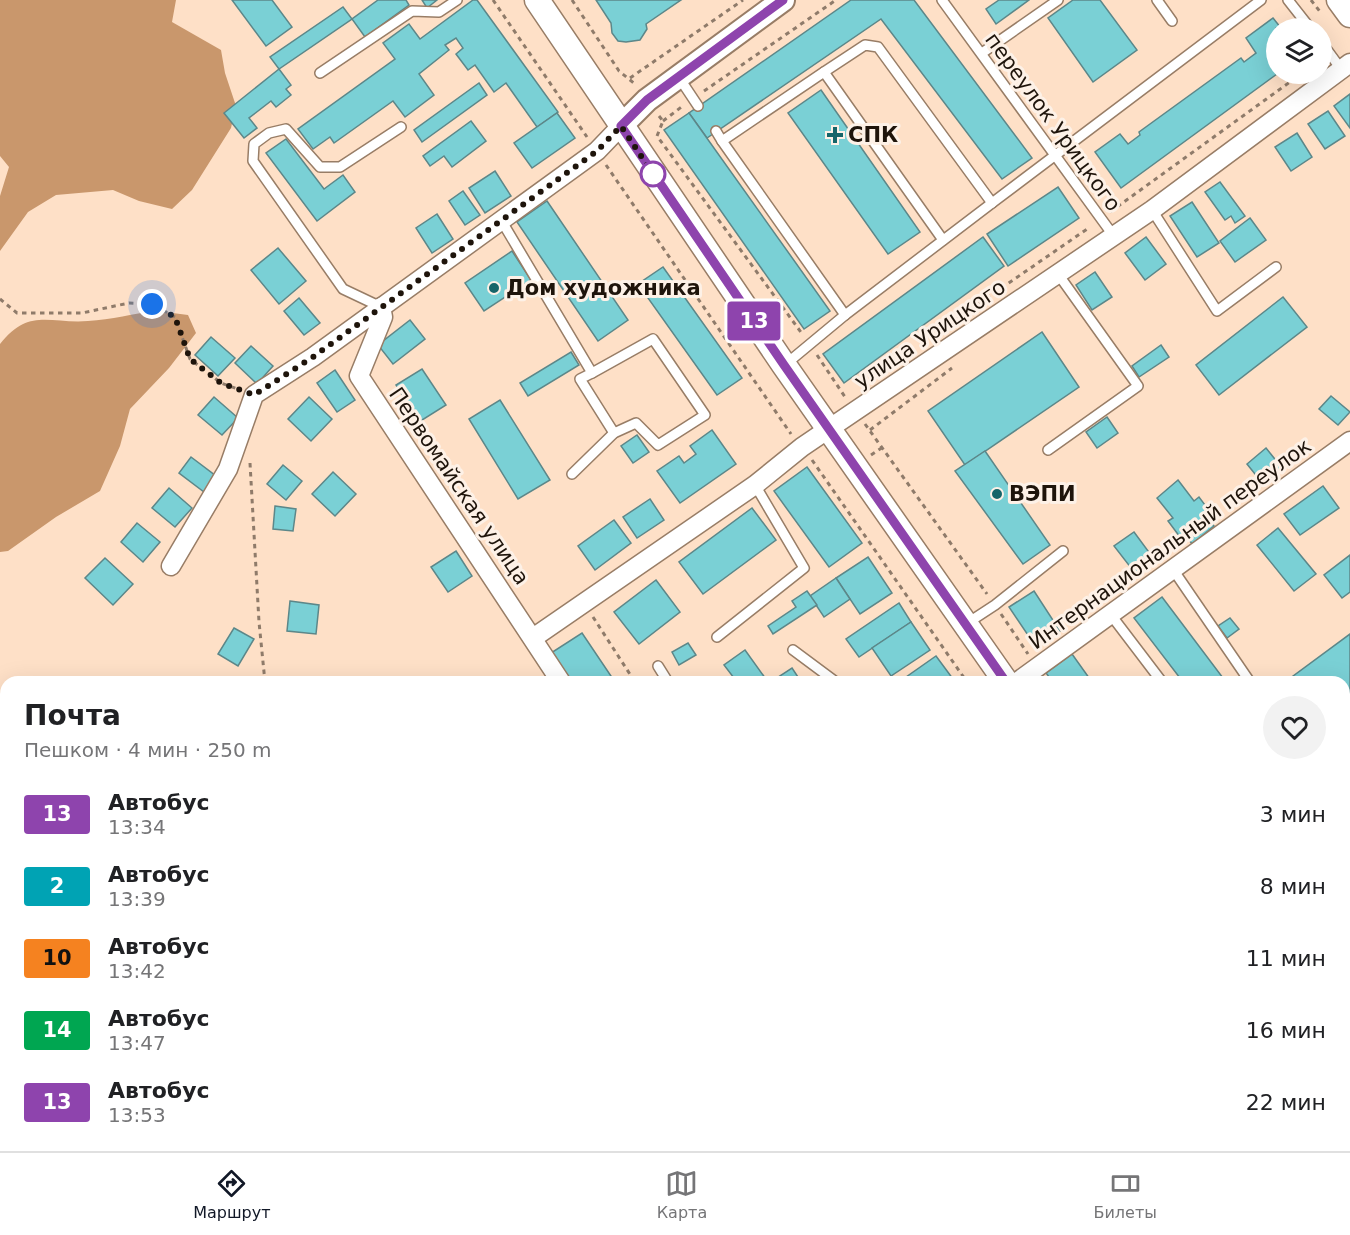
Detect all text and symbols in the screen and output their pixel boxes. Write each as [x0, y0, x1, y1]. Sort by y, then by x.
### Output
map controls [1266, 18, 1332, 84]
button: layers [1266, 18, 1332, 84]
street label: переулок Урицкого [980, 28, 1126, 216]
place label: СПК [848, 123, 898, 147]
marker: СПК [826, 126, 844, 144]
unlabelled marker [640, 161, 666, 187]
street label: улица Урицкого [850, 275, 1010, 393]
place label: Дом художника [506, 276, 701, 300]
marker: Дом художника [487, 281, 501, 295]
your location [137, 289, 167, 319]
line badge: 13 [727, 302, 781, 340]
text: 13 [739, 309, 769, 333]
street label: Первомайская улица [384, 383, 534, 589]
street label: Интернациональный переулок [1024, 434, 1316, 654]
place label: ВЭПИ [1009, 482, 1076, 506]
marker: ВЭПИ [990, 487, 1004, 501]
button: heart [1263, 696, 1326, 759]
text: Почта [24, 699, 121, 732]
text: Пешком · 4 мин · 250 m [24, 738, 271, 762]
text: Автобус [108, 790, 210, 815]
text: 13 [42, 802, 72, 826]
text: 3 мин [1260, 802, 1326, 827]
text: 13:34 [108, 815, 166, 839]
text: Автобус [108, 862, 210, 887]
text: 2 [50, 874, 64, 898]
text: 8 мин [1260, 874, 1326, 899]
text: 13:39 [108, 887, 166, 911]
text: Автобус [108, 934, 210, 959]
text: 10 [42, 946, 72, 970]
text: 11 мин [1246, 946, 1326, 971]
text: 13:42 [108, 959, 166, 983]
text: Автобус [108, 1006, 210, 1031]
text: 14 [42, 1018, 72, 1042]
text: 16 мин [1246, 1018, 1326, 1043]
text: 13:47 [108, 1031, 166, 1055]
text: Автобус [108, 1078, 210, 1103]
text: 13 [42, 1090, 72, 1114]
text: 22 мин [1246, 1090, 1326, 1115]
text: 13:53 [108, 1103, 166, 1127]
tab: Маршрут [193, 1167, 270, 1222]
tab: Карта [657, 1167, 707, 1222]
tab: Билеты [1093, 1167, 1157, 1222]

